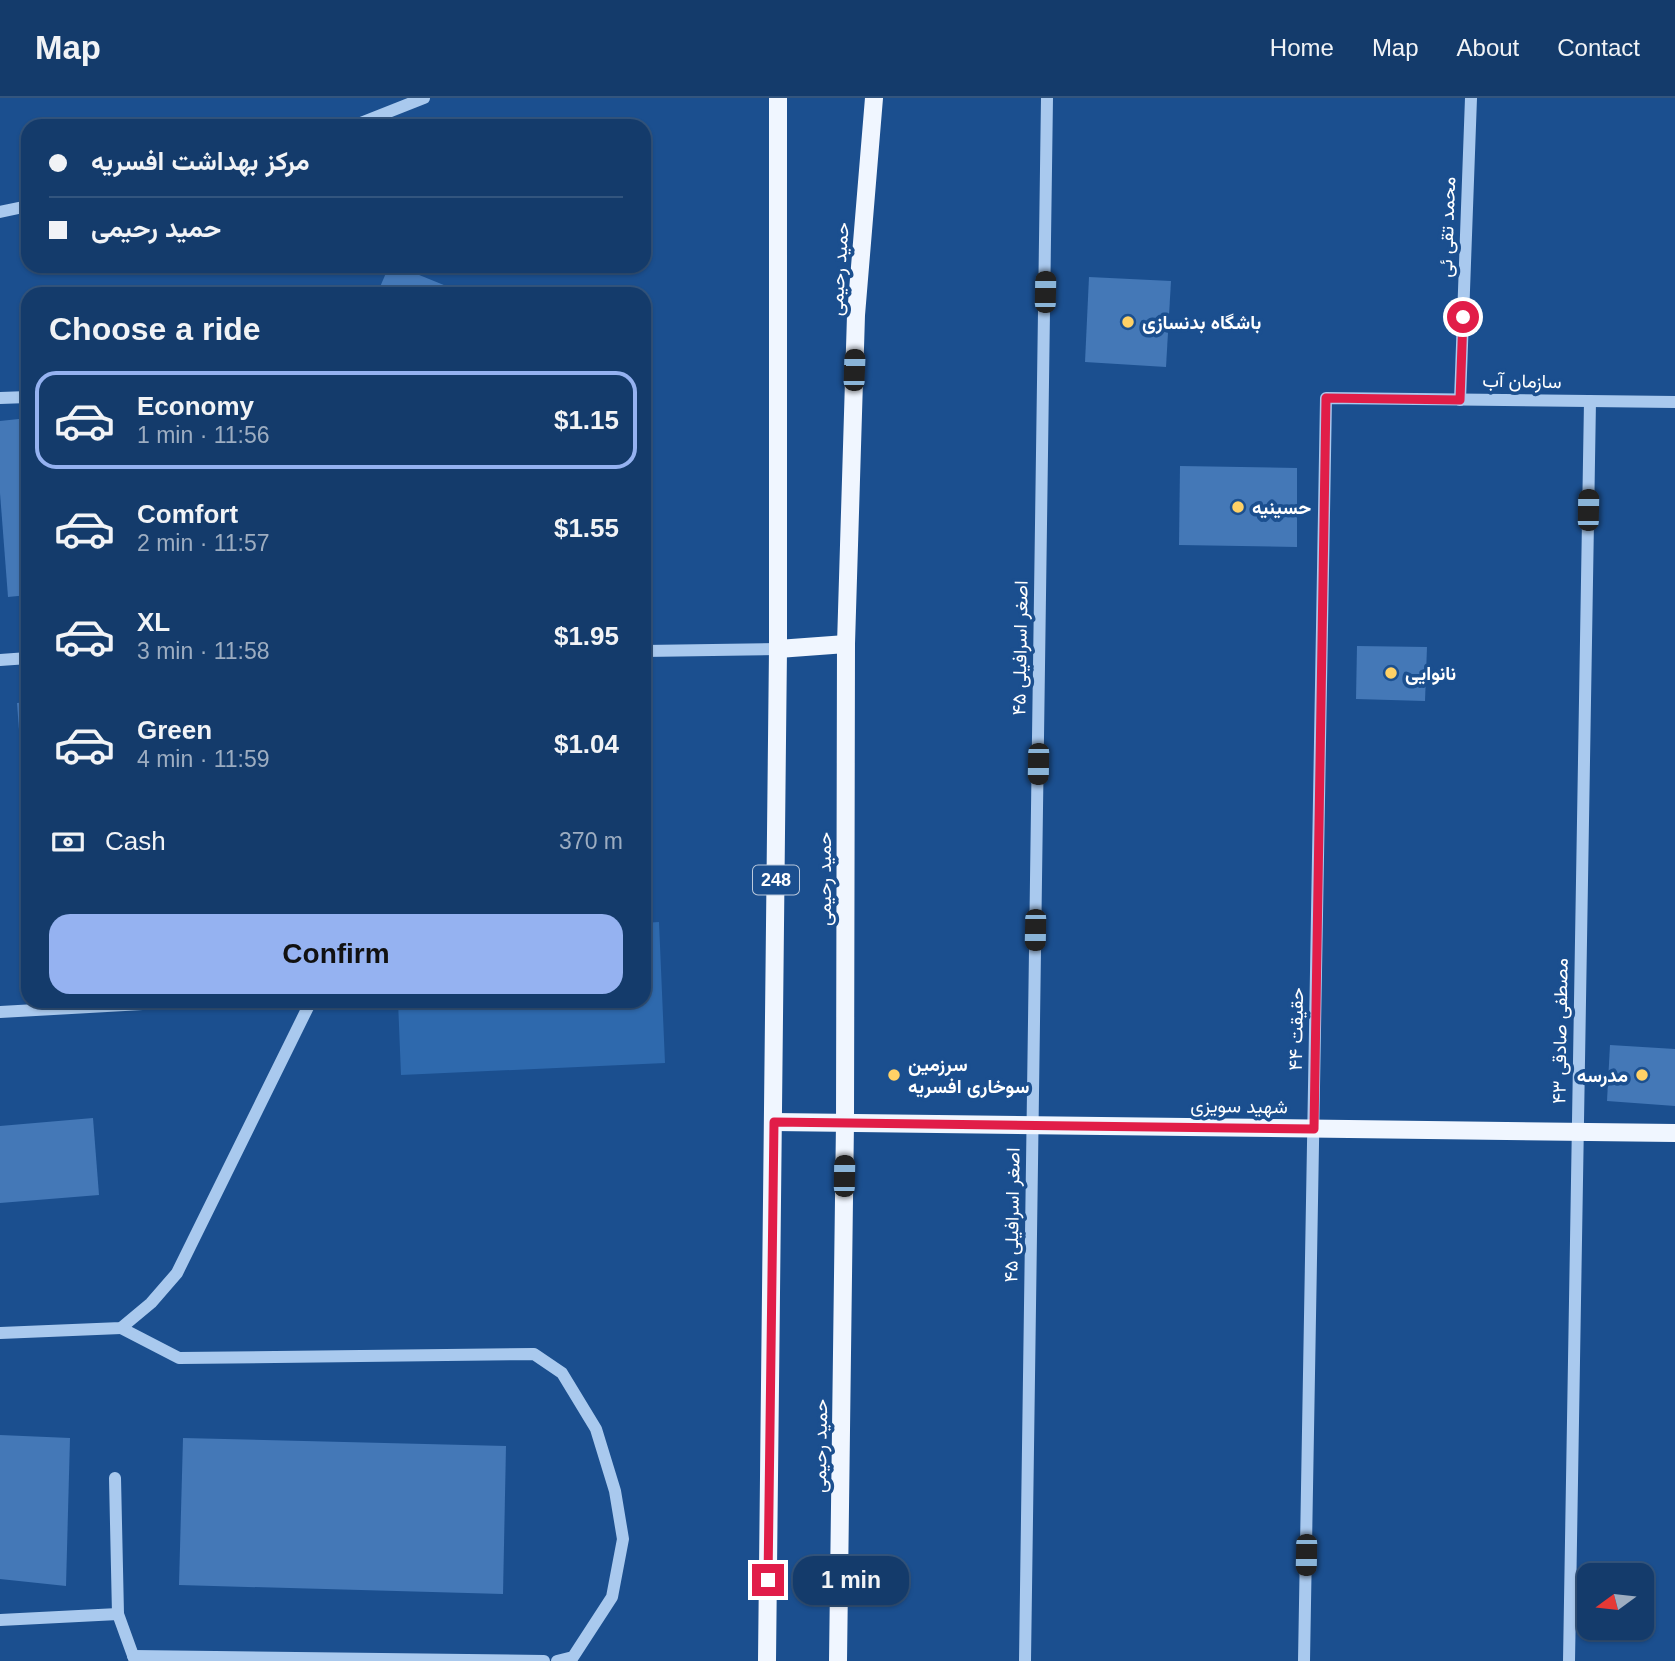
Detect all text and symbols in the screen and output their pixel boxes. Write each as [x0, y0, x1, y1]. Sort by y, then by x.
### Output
text: Map [35, 29, 101, 66]
text: Home [1270, 34, 1334, 61]
text: Map [1372, 34, 1419, 61]
text: About [1457, 34, 1519, 61]
text: Contact [1557, 34, 1640, 61]
text: مرکز بهداشت افسریه [91, 146, 310, 176]
street label: محمد تقی ئی [1435, 176, 1460, 278]
text: حمید رحیمی [91, 213, 221, 243]
street label: حمید رحیمی [825, 221, 854, 317]
car [1035, 271, 1056, 313]
route start [1447, 301, 1479, 333]
text: Choose a ride [49, 311, 261, 347]
place label: باشگاه بدنسازی [1142, 312, 1261, 335]
marker: باشگاه بدنسازی [1120, 314, 1136, 330]
car [843, 349, 866, 391]
street label: سازمان آب [1482, 370, 1562, 393]
icon: car [53, 389, 116, 452]
text: Economy [137, 391, 254, 421]
text: $1.15 [554, 405, 619, 435]
text: 1 min · 11:56 [137, 422, 270, 448]
car [1578, 489, 1599, 531]
icon: car [53, 497, 116, 560]
place label: حسینیه [1252, 497, 1311, 519]
text: Comfort [137, 499, 238, 529]
marker: حسینیه [1230, 499, 1246, 515]
text: $1.55 [554, 513, 619, 543]
text: 2 min · 11:57 [137, 530, 270, 556]
street label: اصغر اسرافیلی ۴۵ [1008, 580, 1033, 716]
icon: car [53, 605, 116, 668]
text: XL [137, 607, 170, 637]
text: $1.95 [554, 621, 619, 651]
text: 3 min · 11:58 [137, 638, 270, 664]
place label: نانوایی [1405, 663, 1456, 686]
marker: نانوایی [1383, 665, 1399, 681]
icon: car [53, 713, 116, 776]
text: Green [137, 715, 212, 745]
text: $1.04 [554, 729, 619, 759]
car [1028, 743, 1049, 785]
text: 4 min · 11:59 [137, 746, 270, 772]
icon: cash [49, 823, 87, 861]
text: Cash [105, 826, 166, 856]
text: 370 m [559, 828, 623, 854]
street label: حمید رحیمی [814, 832, 836, 926]
road number: 248 [753, 866, 799, 894]
car [1025, 909, 1046, 951]
button: Confirm [49, 914, 623, 994]
street label: مصطفی صادقی ۴۳ [1548, 958, 1573, 1104]
street label: حقیقت ۴۴ [1285, 987, 1308, 1071]
place label: سرزمین سوخاری افسریه [908, 1054, 1029, 1099]
place label: مدرسه [1577, 1065, 1628, 1088]
marker: سرزمین سوخاری افسریه [886, 1067, 902, 1083]
marker: مدرسه [1634, 1067, 1650, 1083]
street label: شهید سویزی [1190, 1095, 1288, 1118]
street label: اصغر اسرافیلی ۴۵ [1000, 1147, 1025, 1283]
car [834, 1155, 855, 1197]
street label: حمید رحیمی [809, 1399, 832, 1493]
car [1296, 1534, 1317, 1576]
callout: 1 min [792, 1556, 908, 1604]
north arrow [1577, 1563, 1654, 1640]
map controls [1577, 1563, 1654, 1640]
route end [752, 1564, 784, 1596]
text: 1 min [821, 1567, 881, 1593]

